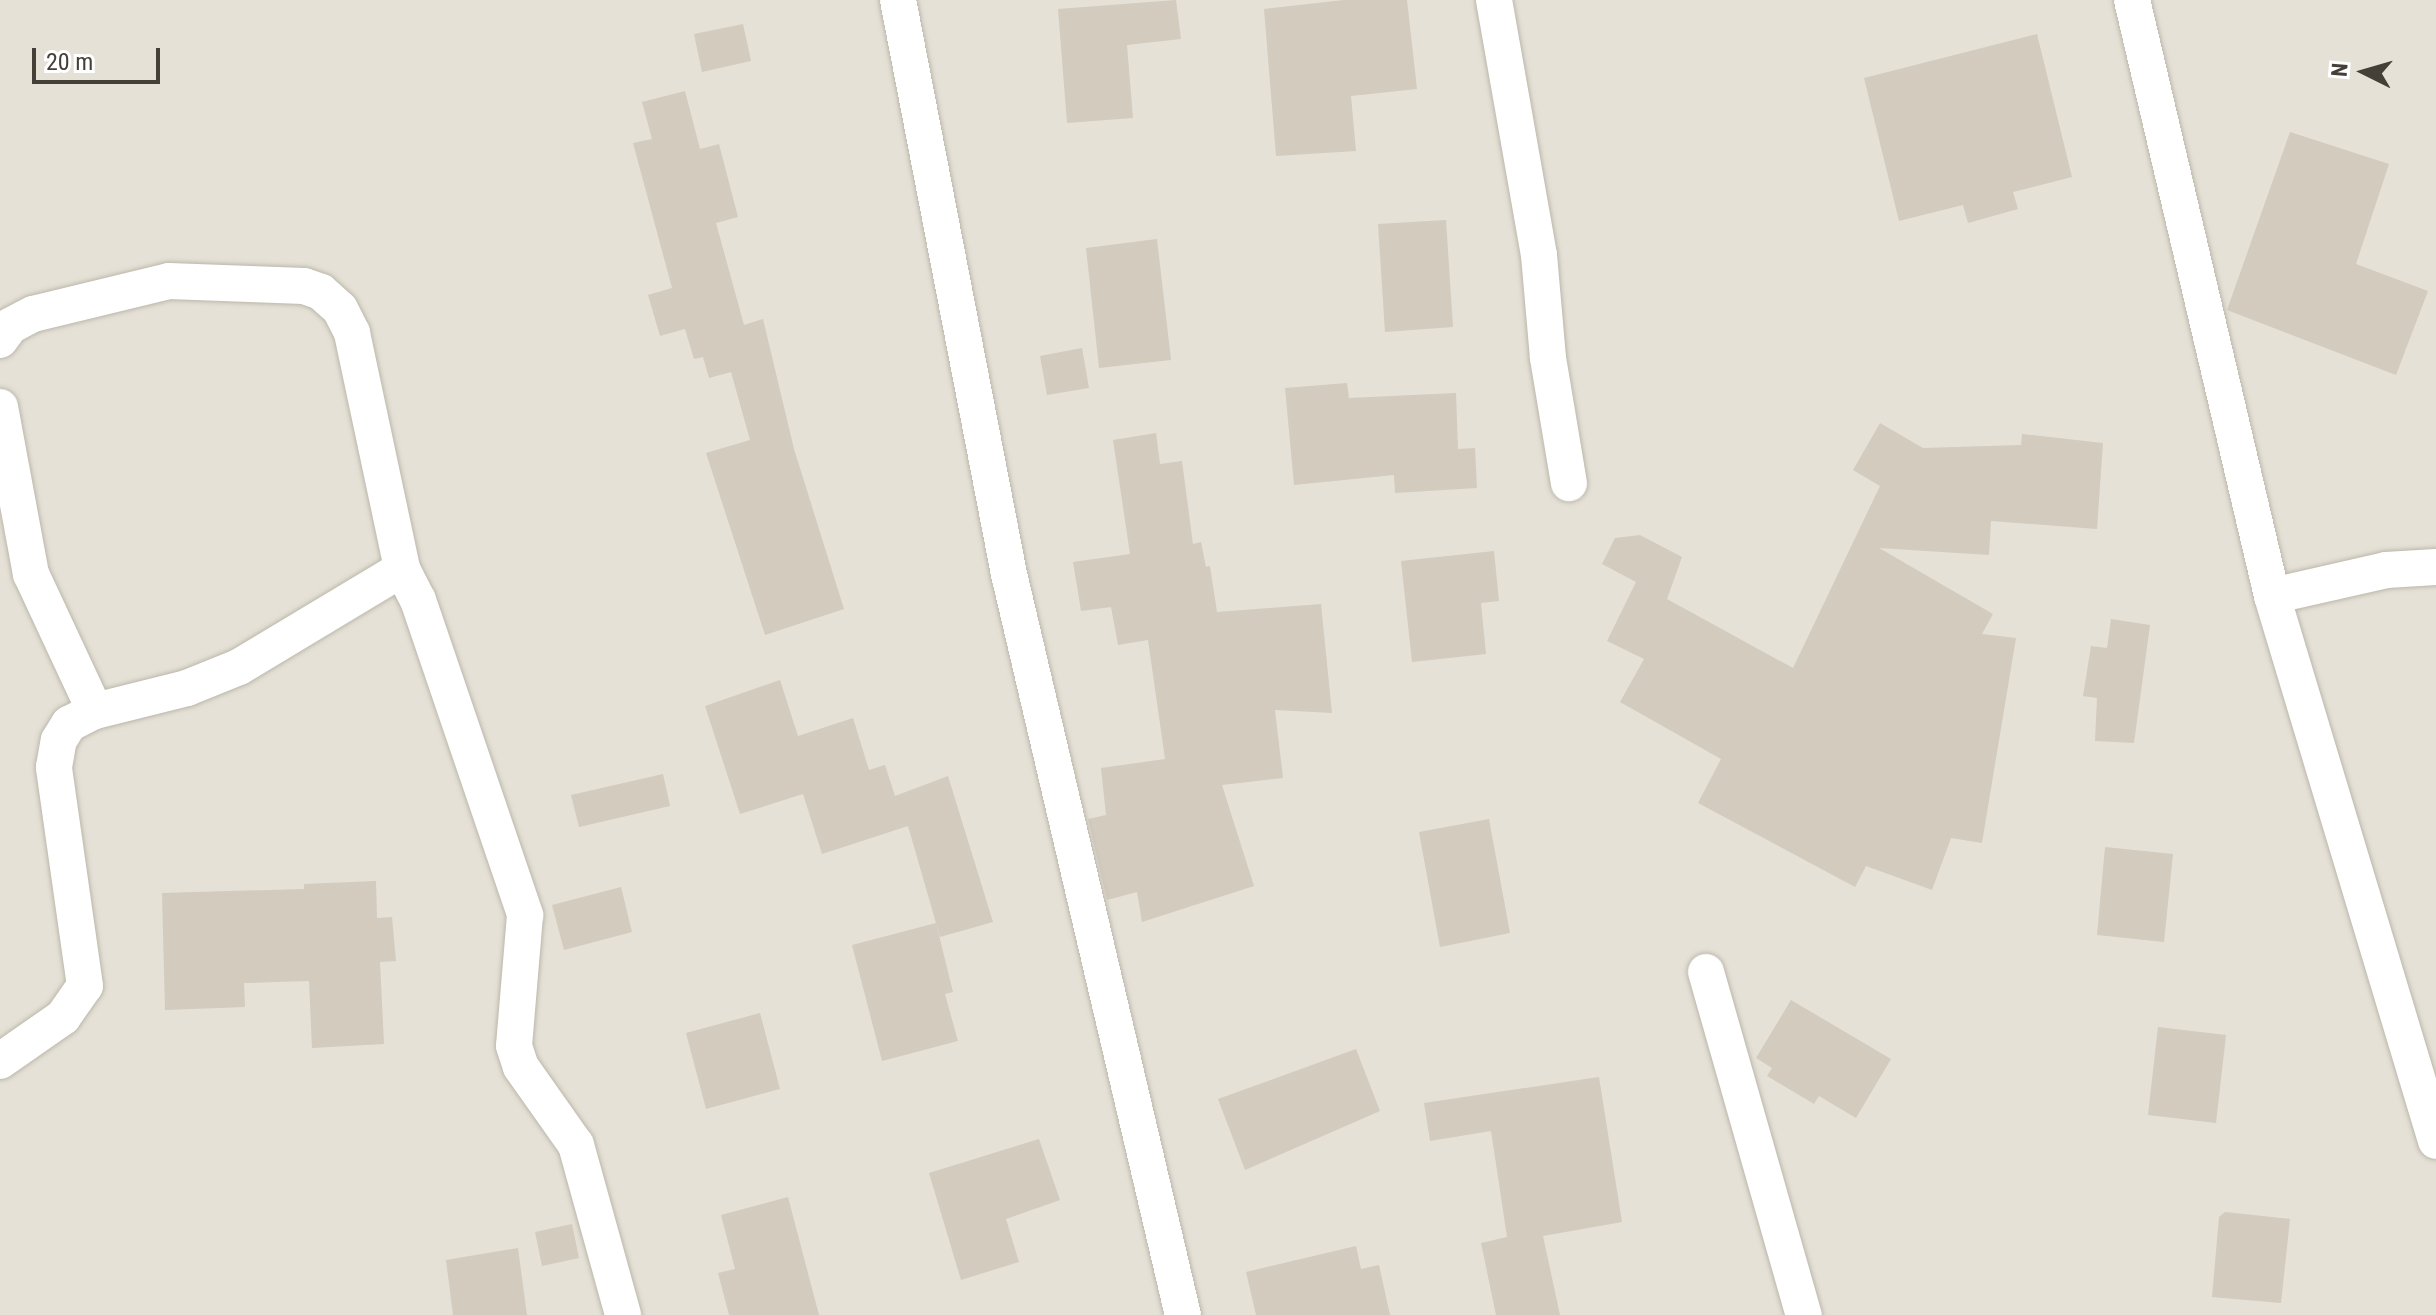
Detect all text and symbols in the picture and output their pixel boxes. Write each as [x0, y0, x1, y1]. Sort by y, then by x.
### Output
scale bar [36, 32, 164, 82]
north arrow [2324, 32, 2404, 112]
text: 20 m [46, 48, 93, 76]
text: N [2327, 62, 2353, 78]

